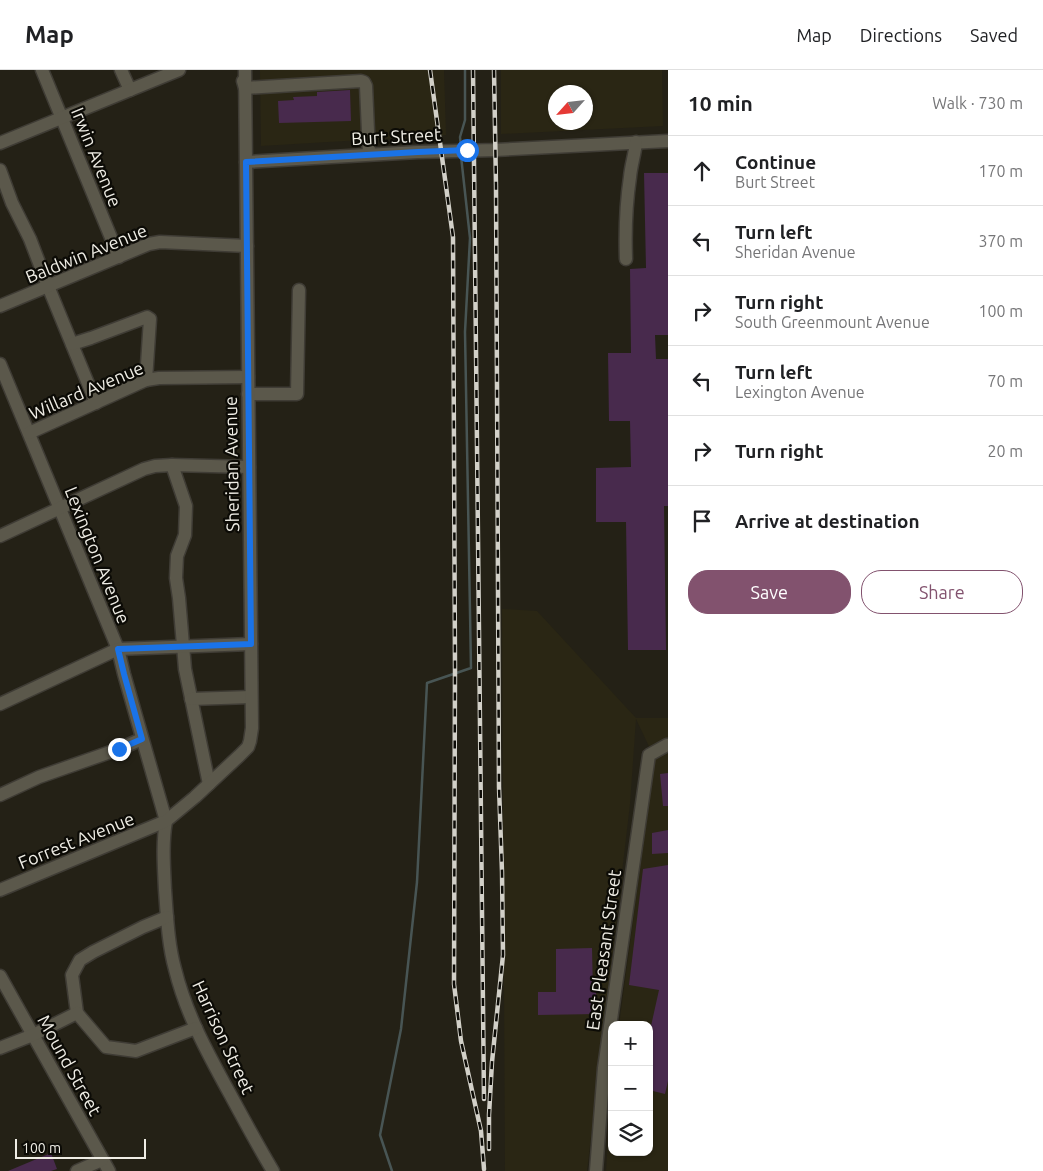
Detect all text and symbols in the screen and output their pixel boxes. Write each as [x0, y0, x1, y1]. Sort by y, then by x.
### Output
text: Map [25, 21, 74, 48]
text: Map [796, 25, 832, 45]
text: Directions [860, 25, 942, 45]
text: Saved [970, 25, 1018, 45]
north arrow [548, 85, 593, 130]
text: 10 min [688, 91, 753, 115]
text: Walk · 730 m [932, 94, 1023, 112]
street label: Irwin Avenue [68, 104, 126, 210]
street label: Burt Street [351, 124, 441, 148]
route start [456, 139, 479, 162]
text: Continue [735, 151, 816, 173]
icon: ahead [688, 157, 716, 185]
text: 170 m [978, 162, 1023, 180]
text: Burt Street [735, 173, 815, 191]
street label: Baldwin Avenue [22, 220, 150, 286]
text: Turn left [735, 221, 813, 243]
icon: left [688, 227, 716, 255]
text: 370 m [978, 232, 1023, 250]
text: Sheridan Avenue [735, 243, 856, 261]
text: Turn right [735, 291, 823, 313]
icon: right [688, 297, 716, 325]
text: 100 m [978, 302, 1023, 320]
text: South Greenmount Avenue [735, 313, 930, 331]
street label: Willard Avenue [26, 357, 146, 423]
text: Turn left [735, 361, 813, 383]
icon: left [688, 367, 716, 395]
text: 70 m [987, 372, 1023, 390]
text: Lexington Avenue [735, 383, 865, 401]
street label: Sheridan Avenue [220, 396, 242, 532]
icon: right [688, 437, 716, 465]
text: Turn right [735, 440, 823, 462]
text: 20 m [987, 442, 1023, 460]
street label: Lexington Avenue [61, 484, 135, 626]
icon: arrive [688, 507, 716, 535]
text: Arrive at destination [735, 510, 920, 532]
button: Save [688, 570, 851, 614]
button: Share [861, 570, 1023, 614]
route end [108, 738, 131, 761]
street label: Forrest Avenue [15, 808, 137, 872]
street label: East Pleasant Street [582, 868, 624, 1032]
street label: Harrison Street [189, 977, 259, 1097]
street label: Mound Street [34, 1011, 106, 1119]
map controls [608, 1021, 653, 1156]
button: + [608, 1021, 653, 1066]
button: − [608, 1066, 653, 1111]
button: layers [608, 1111, 653, 1156]
scale bar [15, 1136, 146, 1159]
text: 100 m [22, 1140, 61, 1156]

